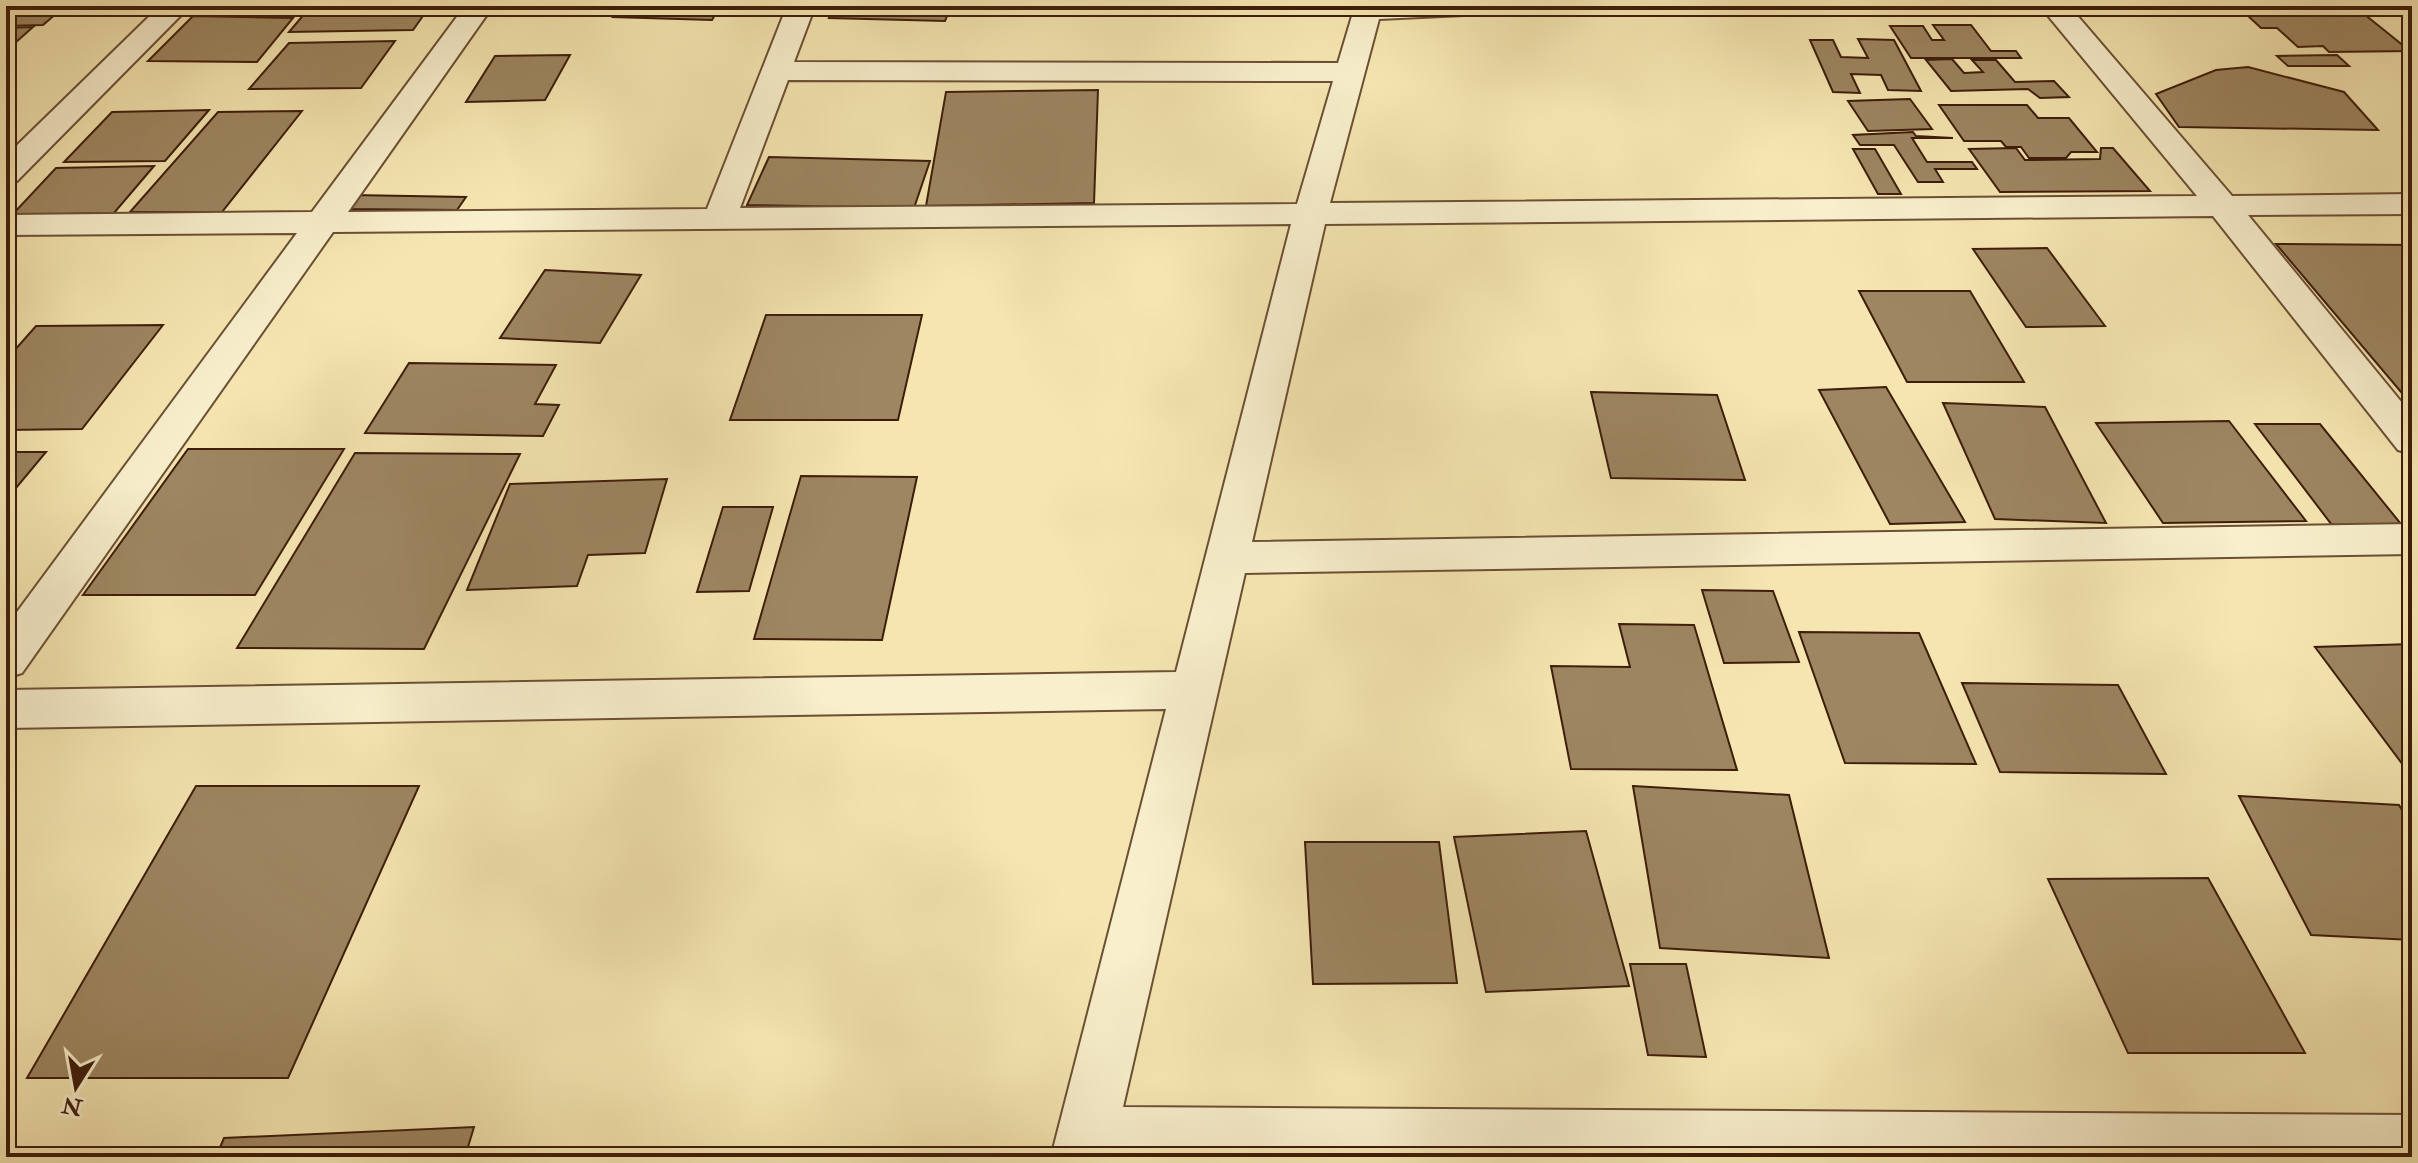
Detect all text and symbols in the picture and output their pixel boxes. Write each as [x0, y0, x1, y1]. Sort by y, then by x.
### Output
north arrow [36, 1047, 116, 1127]
text: N [60, 1090, 86, 1121]

